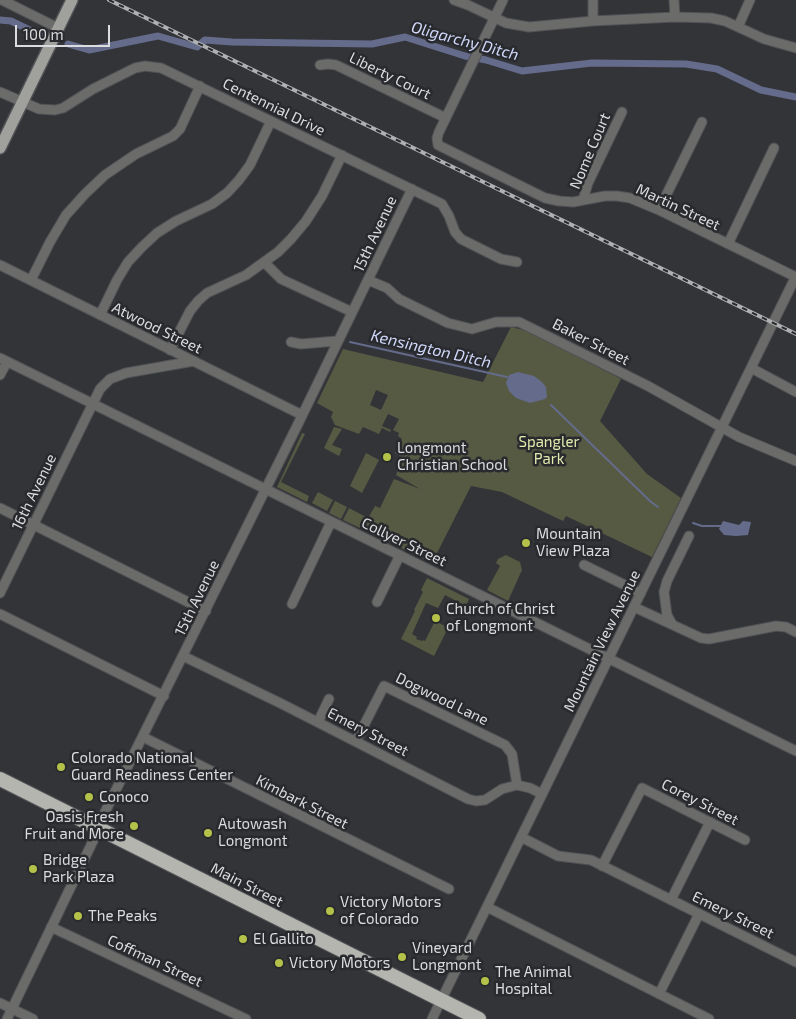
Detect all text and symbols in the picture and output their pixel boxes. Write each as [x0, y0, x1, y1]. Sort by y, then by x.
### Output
scale bar [18, 15, 112, 47]
water label: Oligarchy Ditch [409, 17, 521, 65]
text: 100 m [23, 25, 64, 43]
street label: Liberty Court [346, 49, 434, 103]
street label: Centennial Drive [220, 74, 328, 140]
street label: Nome Court [566, 110, 614, 192]
street label: Martin Street [633, 180, 723, 234]
street label: 15th Avenue [350, 193, 400, 275]
street label: Atwood Street [109, 298, 205, 358]
street label: Baker Street [549, 315, 633, 369]
water label: Kensington Ditch [369, 326, 493, 372]
park label: Spangler Park [519, 433, 579, 468]
place label: Longmont Christian School [397, 439, 507, 474]
street label: 16th Avenue [8, 451, 60, 533]
marker: Longmont Christian School [381, 451, 393, 463]
street label: Collyer Street [358, 514, 450, 570]
place label: Mountain View Plaza [536, 525, 610, 560]
marker: Mountain View Plaza [520, 537, 532, 549]
street label: 15th Avenue [171, 557, 223, 639]
street label: Mountain View Avenue [560, 567, 644, 715]
place label: Church of Christ of Longmont [446, 600, 555, 635]
marker: Church of Christ of Longmont [430, 612, 442, 624]
street label: Dogwood Lane [393, 669, 491, 729]
street label: Emery Street [324, 704, 412, 760]
place label: Colorado National Guard Readiness Center [71, 749, 233, 784]
marker: Colorado National Guard Readiness Center [55, 761, 67, 773]
street label: Kimbark Street [253, 771, 351, 833]
street label: Corey Street [659, 775, 741, 829]
place label: Conoco [99, 788, 149, 806]
marker: Conoco [83, 791, 95, 803]
place label: Oasis Fresh Fruit and More [24, 808, 124, 843]
place label: Autowash Longmont [218, 815, 287, 850]
marker: Oasis Fresh Fruit and More [128, 820, 140, 832]
marker: Autowash Longmont [202, 827, 214, 839]
place label: Bridge Park Plaza [43, 851, 114, 886]
street label: Main Street [208, 859, 286, 911]
marker: Bridge Park Plaza [27, 863, 39, 875]
street label: Emery Street [689, 887, 777, 943]
place label: Victory Motors of Colorado [340, 893, 441, 928]
marker: Victory Motors of Colorado [324, 905, 336, 917]
place label: The Peaks [88, 907, 157, 925]
marker: The Peaks [72, 910, 84, 922]
place label: El Gallito [253, 930, 314, 948]
street label: Coffman Street [105, 931, 205, 991]
marker: El Gallito [237, 933, 249, 945]
place label: Vineyard Longmont [412, 939, 481, 974]
marker: Vineyard Longmont [396, 951, 408, 963]
place label: Victory Motors [289, 954, 390, 972]
marker: Victory Motors [273, 957, 285, 969]
place label: The Animal Hospital [495, 963, 571, 998]
marker: The Animal Hospital [479, 975, 491, 987]

